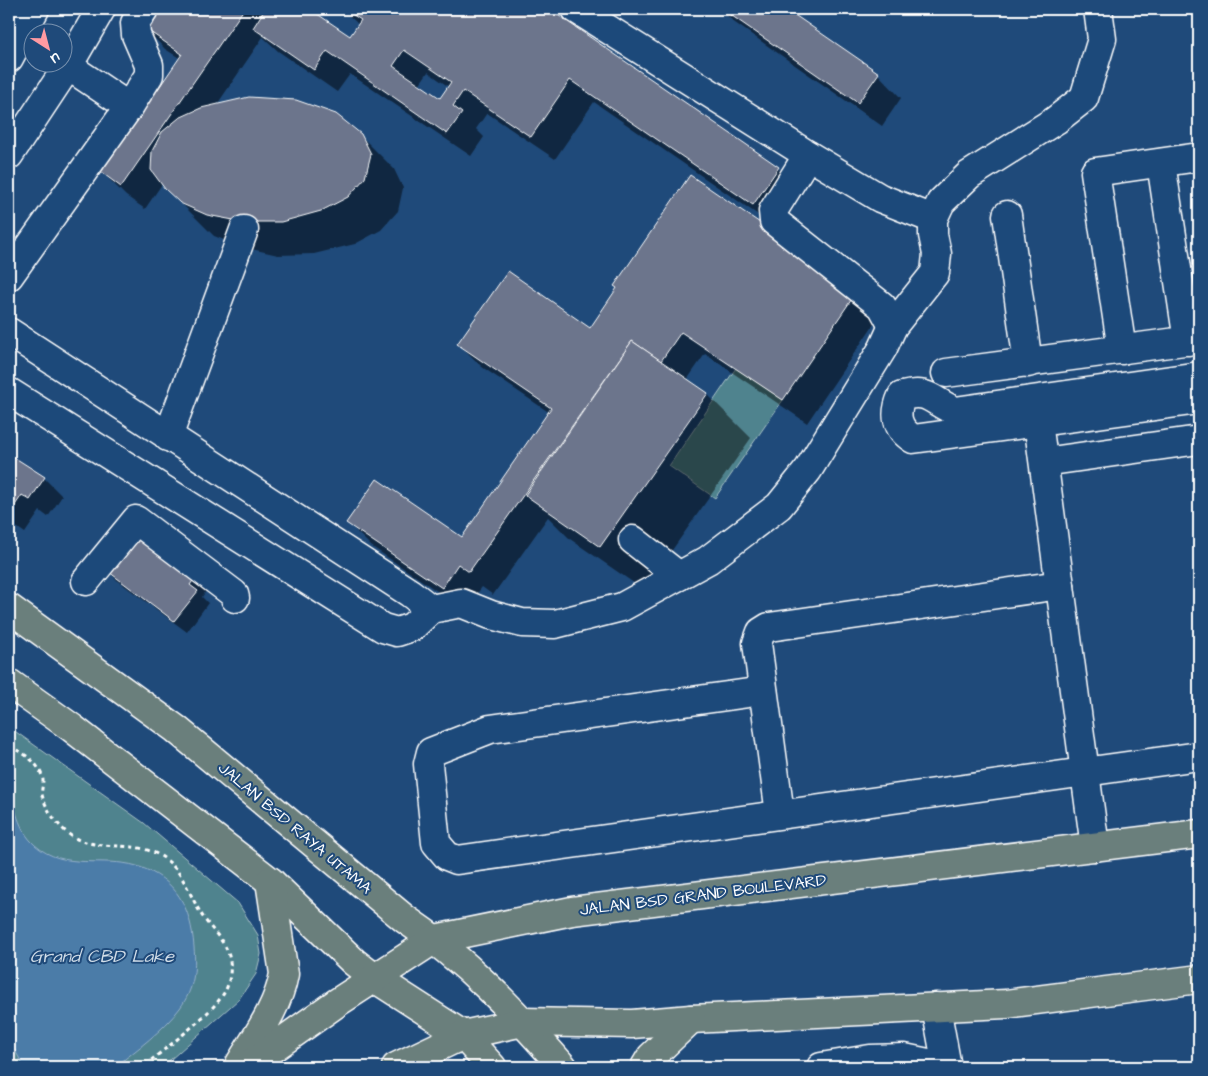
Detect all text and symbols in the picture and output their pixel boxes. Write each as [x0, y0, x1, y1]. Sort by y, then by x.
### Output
north arrow [22, 22, 72, 72]
text: U [46, 47, 64, 68]
street label: JALAN BSD RAYA UTAMA [213, 757, 377, 899]
street label: JALAN BSD GRAND BOULEVARD [579, 869, 827, 921]
water label: Grand CBD Lake [30, 944, 175, 969]

